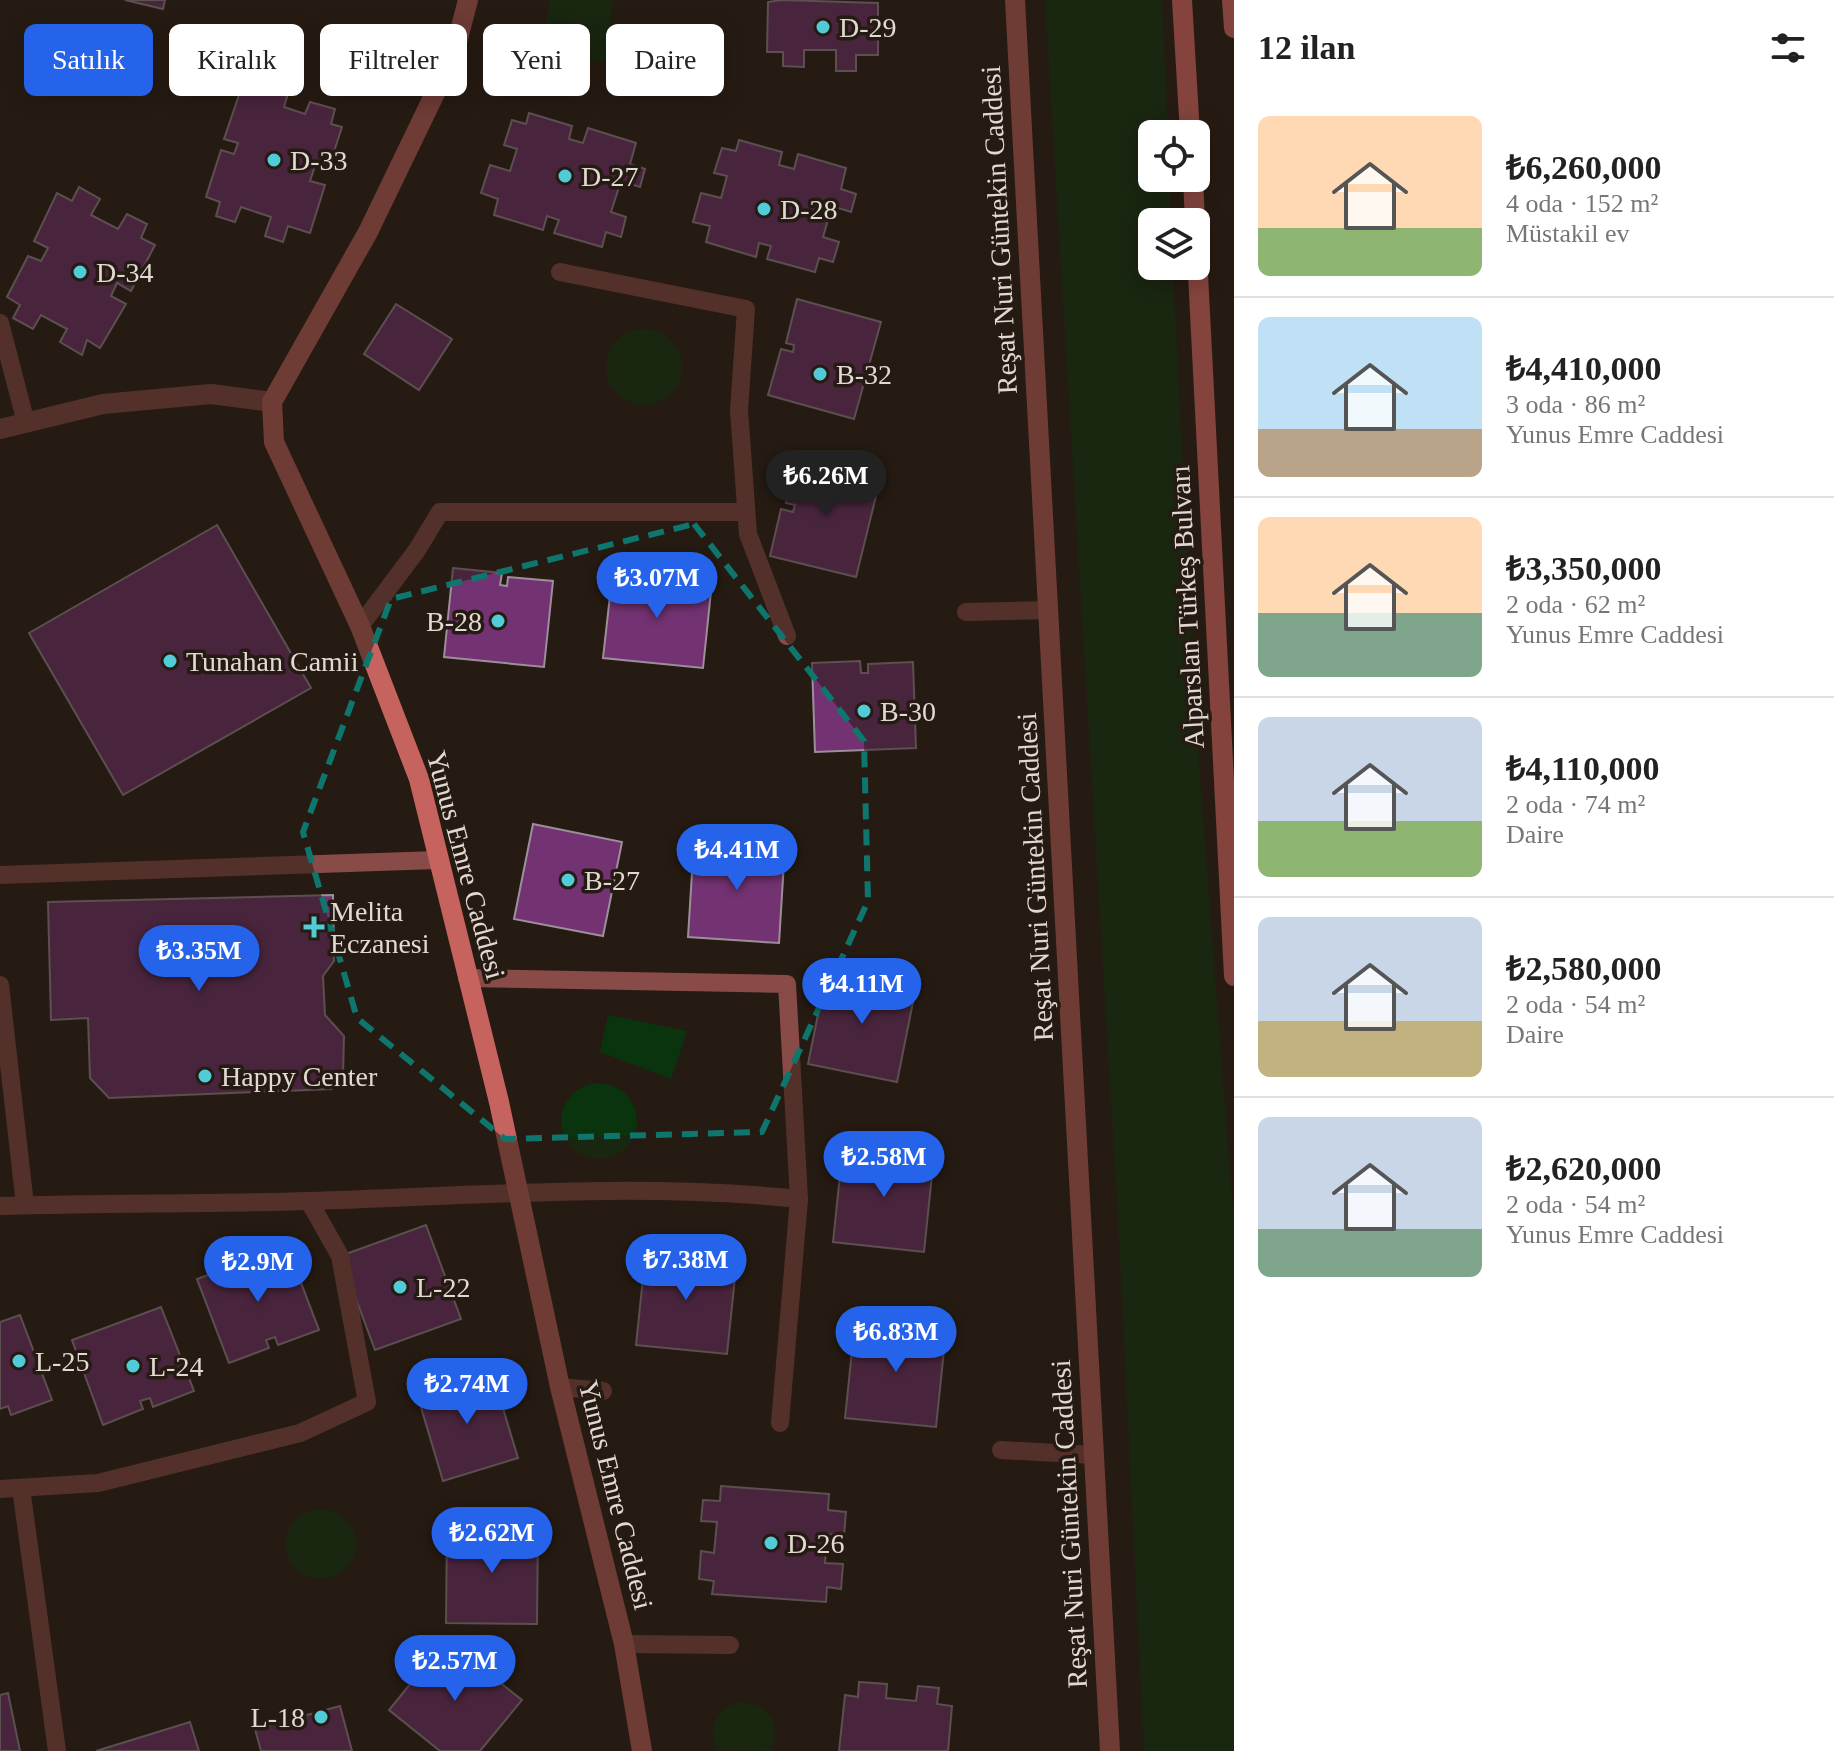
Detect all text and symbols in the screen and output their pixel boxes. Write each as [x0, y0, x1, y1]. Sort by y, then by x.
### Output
place label: D-29 [839, 12, 897, 43]
marker: D-29 [814, 18, 832, 36]
chip: Satılık [24, 24, 153, 96]
chip: Kiralık [169, 24, 304, 96]
chip: Filtreler [320, 24, 467, 96]
chip: Yeni [483, 24, 590, 96]
chip: Daire [606, 24, 724, 96]
icon: filters [1766, 26, 1810, 70]
text: 12 ilan [1258, 29, 1355, 66]
street label: Reşat Nuri Güntekin Caddesi [975, 65, 1023, 395]
map controls [1138, 120, 1210, 280]
button: locate [1138, 120, 1210, 192]
place label: D-33 [290, 145, 348, 176]
icon: home [1322, 148, 1418, 244]
text: ₺6,260,000 [1506, 149, 1661, 186]
marker: D-33 [265, 151, 283, 169]
place label: D-27 [581, 161, 639, 192]
marker: D-27 [556, 167, 574, 185]
text: 4 oda · 152 m² [1506, 189, 1658, 218]
place label: D-28 [780, 194, 838, 225]
marker: D-28 [755, 200, 773, 218]
button: layers [1138, 208, 1210, 280]
text: Müstakil ev [1506, 219, 1630, 248]
place label: D-34 [96, 257, 154, 288]
marker: D-34 [71, 263, 89, 281]
icon: home [1322, 349, 1418, 445]
text: ₺4,410,000 [1506, 350, 1661, 387]
place label: B-32 [836, 359, 892, 390]
marker: B-32 [811, 365, 829, 383]
text: 3 oda · 86 m² [1506, 390, 1645, 419]
text: Yunus Emre Caddesi [1506, 420, 1724, 449]
pin: ₺6.26M [761, 450, 891, 518]
text: ₺6.26M [784, 461, 868, 490]
street label: Alparslan Türkeş Bulvarı [1164, 464, 1210, 750]
icon: home [1322, 549, 1418, 645]
text: ₺3,350,000 [1506, 550, 1661, 587]
pin: ₺3.07M [592, 552, 722, 620]
text: ₺3.07M [615, 563, 699, 592]
text: 2 oda · 62 m² [1506, 590, 1645, 619]
place label: B-28 [426, 606, 482, 637]
marker: B-28 [489, 612, 507, 630]
text: Yunus Emre Caddesi [1506, 620, 1724, 649]
place label: Tunahan Camii [186, 646, 359, 677]
marker: Tunahan Camii [161, 652, 179, 670]
place label: B-30 [880, 696, 936, 727]
marker: B-30 [855, 702, 873, 720]
street label: Reşat Nuri Güntekin Caddesi [1011, 712, 1059, 1042]
street label: Yunus Emre Caddesi [421, 748, 511, 983]
icon: home [1322, 749, 1418, 845]
text: ₺4,110,000 [1506, 750, 1660, 787]
text: 2 oda · 74 m² [1506, 790, 1645, 819]
text: Daire [1506, 820, 1564, 849]
pin: ₺4.41M [672, 824, 802, 892]
text: ₺4.41M [695, 835, 779, 864]
place label: B-27 [584, 865, 640, 896]
marker: B-27 [559, 871, 577, 889]
place label: Melita Eczanesi [330, 896, 430, 959]
marker: Melita Eczanesi [305, 918, 323, 936]
pin: ₺3.35M [134, 925, 264, 993]
text: ₺3.35M [157, 936, 241, 965]
icon: home [1322, 949, 1418, 1045]
text: ₺2,580,000 [1506, 950, 1661, 987]
pin: ₺4.11M [797, 958, 927, 1026]
text: ₺4.11M [820, 969, 904, 998]
text: 2 oda · 54 m² [1506, 990, 1645, 1019]
text: Daire [1506, 1020, 1564, 1049]
place label: Happy Center [221, 1061, 378, 1092]
marker: Happy Center [196, 1067, 214, 1085]
pin: ₺2.58M [819, 1131, 949, 1199]
text: ₺2.58M [842, 1142, 926, 1171]
icon: home [1322, 1149, 1418, 1245]
text: ₺2,620,000 [1506, 1150, 1661, 1187]
text: 2 oda · 54 m² [1506, 1190, 1645, 1219]
text: Yunus Emre Caddesi [1506, 1220, 1724, 1249]
pin: ₺7.38M [621, 1234, 751, 1302]
pin: ₺2.9M [202, 1236, 314, 1304]
text: ₺7.38M [644, 1245, 728, 1274]
text: ₺2.9M [222, 1247, 294, 1276]
place label: L-22 [416, 1272, 470, 1303]
marker: L-22 [391, 1278, 409, 1296]
pin: ₺6.83M [831, 1306, 961, 1374]
text: ₺6.83M [854, 1317, 938, 1346]
place label: L-25 [35, 1346, 89, 1377]
place label: L-24 [149, 1351, 203, 1382]
marker: L-25 [10, 1352, 28, 1370]
marker: L-24 [124, 1357, 142, 1375]
pin: ₺2.74M [402, 1358, 532, 1426]
street label: Reşat Nuri Güntekin Caddesi [1045, 1359, 1093, 1689]
text: ₺2.74M [425, 1369, 509, 1398]
street label: Yunus Emre Caddesi [573, 1377, 660, 1613]
pin: ₺2.62M [427, 1507, 557, 1575]
text: ₺2.62M [450, 1518, 534, 1547]
place label: D-26 [787, 1528, 845, 1559]
marker: D-26 [762, 1534, 780, 1552]
pin: ₺2.57M [390, 1635, 520, 1703]
text: ₺2.57M [413, 1646, 497, 1675]
place label: L-18 [251, 1702, 305, 1733]
marker: L-18 [312, 1708, 330, 1726]

